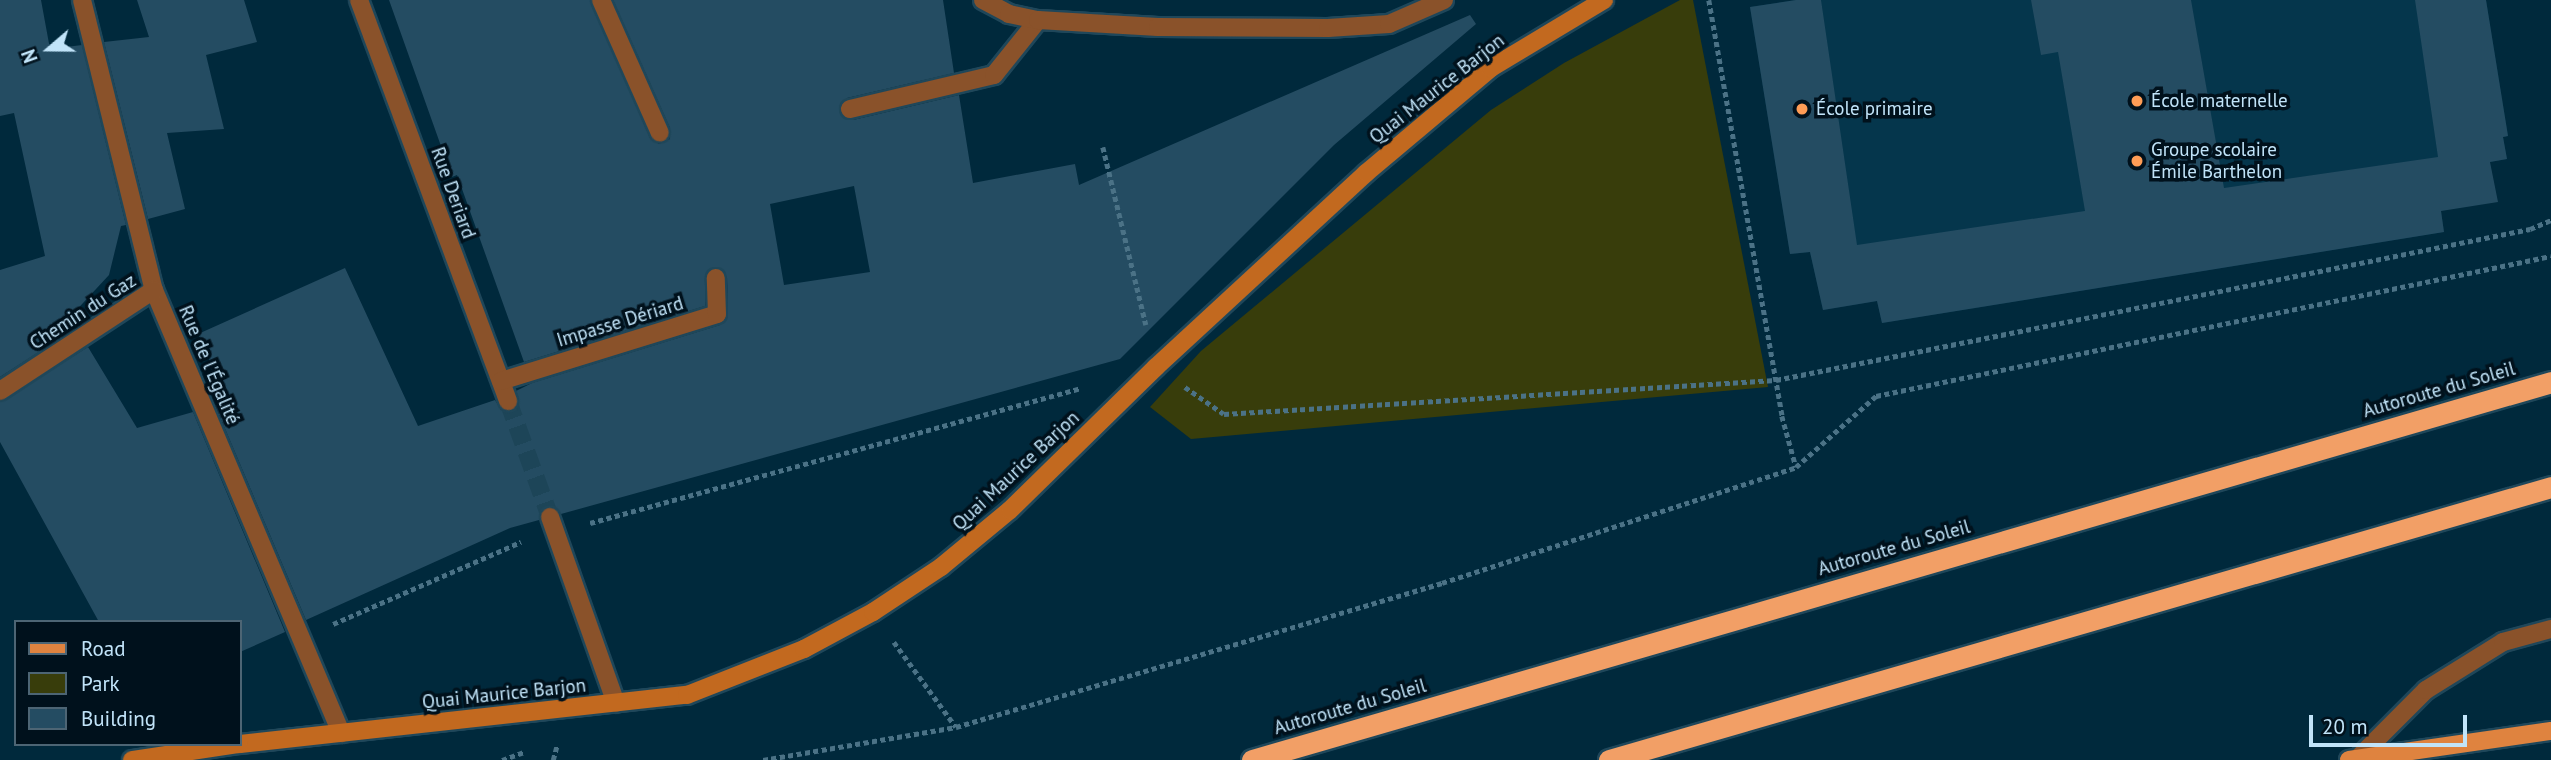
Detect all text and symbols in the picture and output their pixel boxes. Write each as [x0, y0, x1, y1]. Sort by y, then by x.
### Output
north arrow [14, 14, 84, 84]
street label: Quai Maurice Barjon [1365, 29, 1509, 149]
text: N [16, 46, 43, 66]
place label: École maternelle [2151, 90, 2288, 112]
marker: École maternelle [2129, 93, 2145, 109]
place label: École primaire [1816, 98, 1933, 120]
marker: École primaire [1794, 101, 1810, 117]
place label: Groupe scolaire Émile Barthelon [2151, 139, 2282, 183]
street label: Rue Deriard [426, 144, 480, 242]
marker: Groupe scolaire Émile Barthelon [2129, 153, 2145, 169]
street label: Chemin du Gaz [26, 269, 140, 355]
street label: Impasse Dériard [554, 292, 686, 352]
street label: Rue de l'Égalité [174, 302, 244, 428]
street label: Autoroute du Soleil [2360, 357, 2518, 423]
street label: Quai Maurice Barjon [948, 407, 1084, 535]
street label: Autoroute du Soleil [1815, 515, 1973, 581]
legend [14, 620, 242, 746]
text: Road [81, 635, 125, 662]
text: Park [81, 670, 120, 697]
street label: Quai Maurice Barjon [421, 674, 587, 714]
street label: Autoroute du Soleil [1271, 674, 1429, 740]
scale bar [2313, 700, 2470, 744]
text: Building [81, 705, 156, 732]
text: 20 m [2322, 713, 2368, 740]

